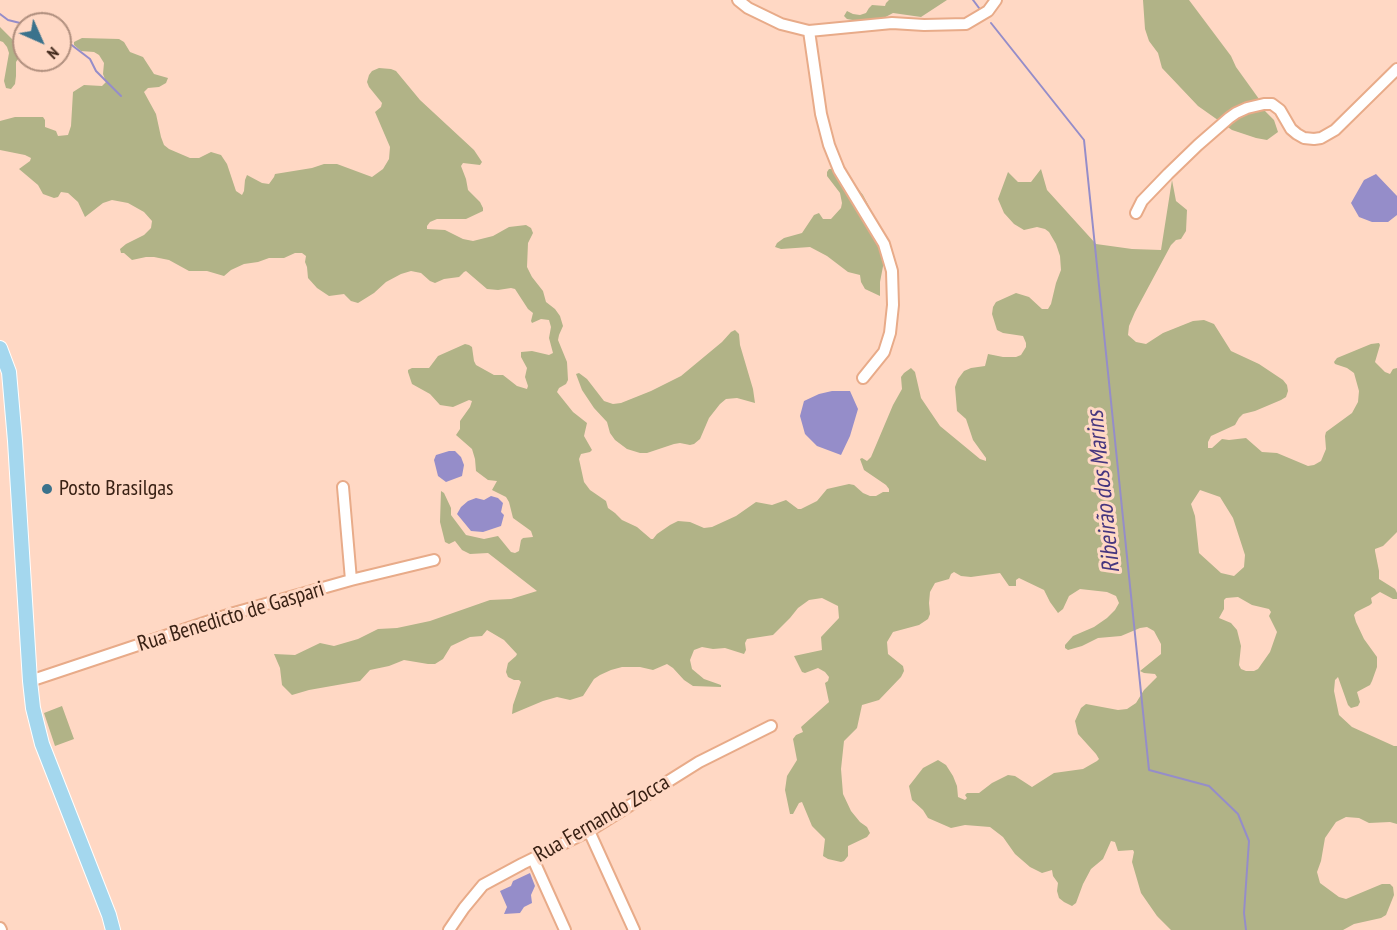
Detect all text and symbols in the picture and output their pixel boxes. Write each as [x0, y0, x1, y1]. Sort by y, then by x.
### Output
north arrow [12, 12, 72, 72]
text: N [43, 43, 63, 63]
water label: Ribeirão dos Marins [1081, 409, 1127, 575]
place label: Posto Brasilgas [59, 476, 174, 502]
marker: Posto Brasilgas [40, 482, 54, 496]
street label: Rua Benedicto de Gaspari [135, 576, 327, 658]
street label: Rua Fernando Zocca [530, 770, 674, 868]

